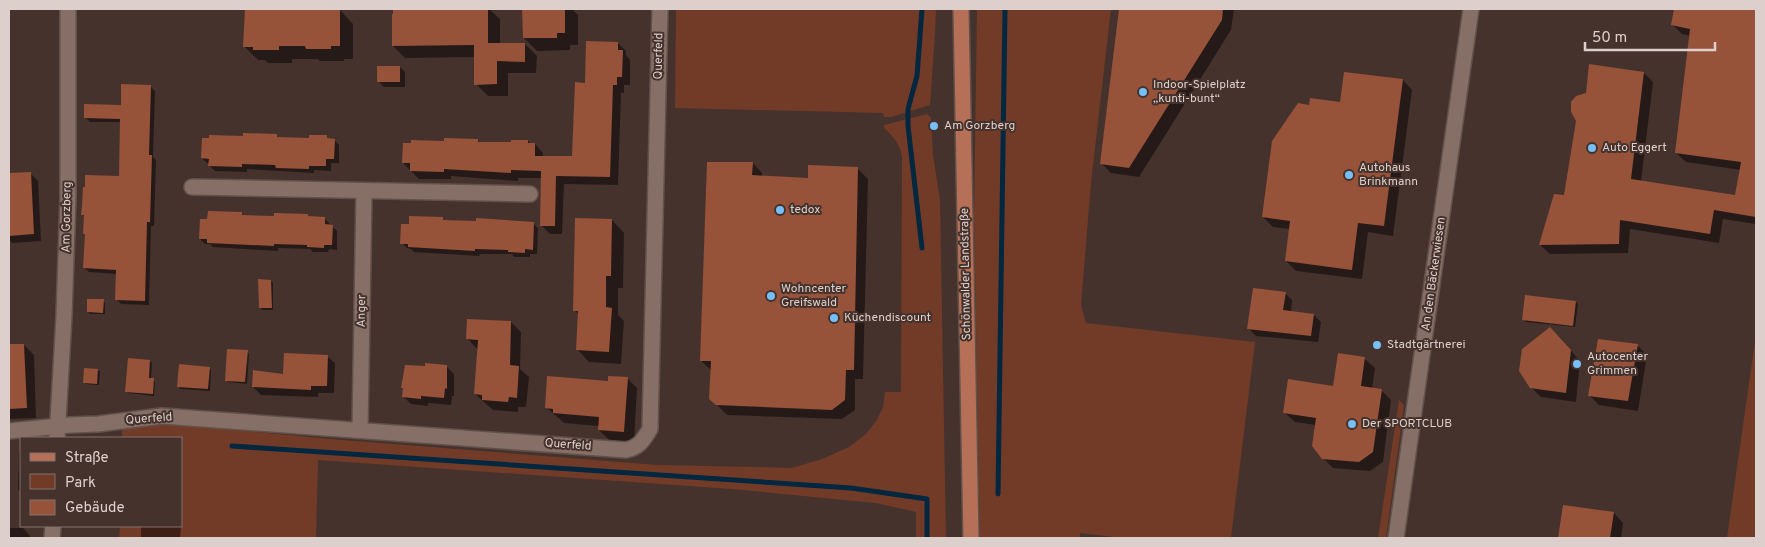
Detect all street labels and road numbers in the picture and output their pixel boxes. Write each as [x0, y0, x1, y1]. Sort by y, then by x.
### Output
street label: Querfeld [651, 32, 667, 80]
street label: Am Gorzberg [58, 181, 76, 253]
street label: Schönwalder Landstraße [957, 208, 975, 340]
street label: An den Bäckerwiesen [1418, 216, 1450, 332]
street label: Anger [354, 294, 370, 328]
street label: Querfeld [125, 409, 173, 429]
street label: Querfeld [544, 435, 592, 455]

